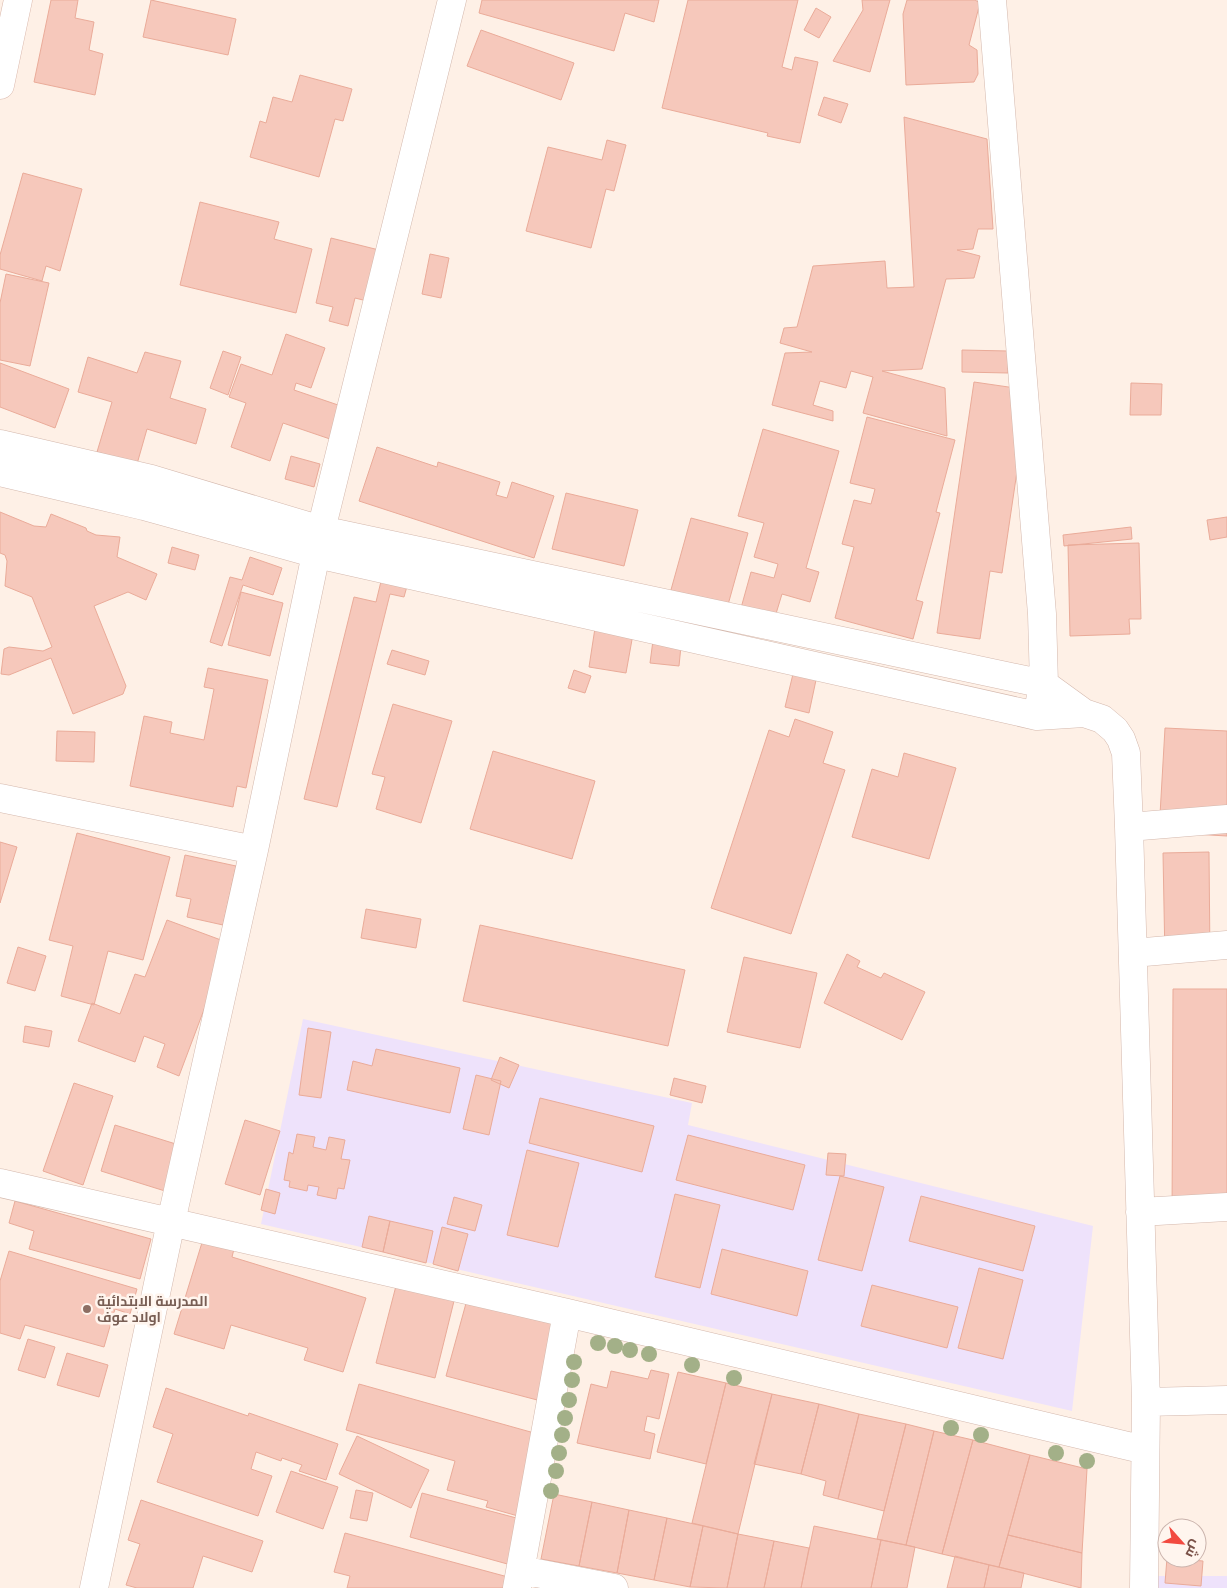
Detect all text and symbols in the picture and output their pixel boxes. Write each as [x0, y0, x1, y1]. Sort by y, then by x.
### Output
place label: المدرسة الابتدائية اولاد عوف [97, 1293, 208, 1326]
marker: المدرسة الابتدائية اولاد عوف [81, 1303, 93, 1315]
north arrow [1157, 1518, 1207, 1568]
text: ش [1181, 1537, 1205, 1561]

